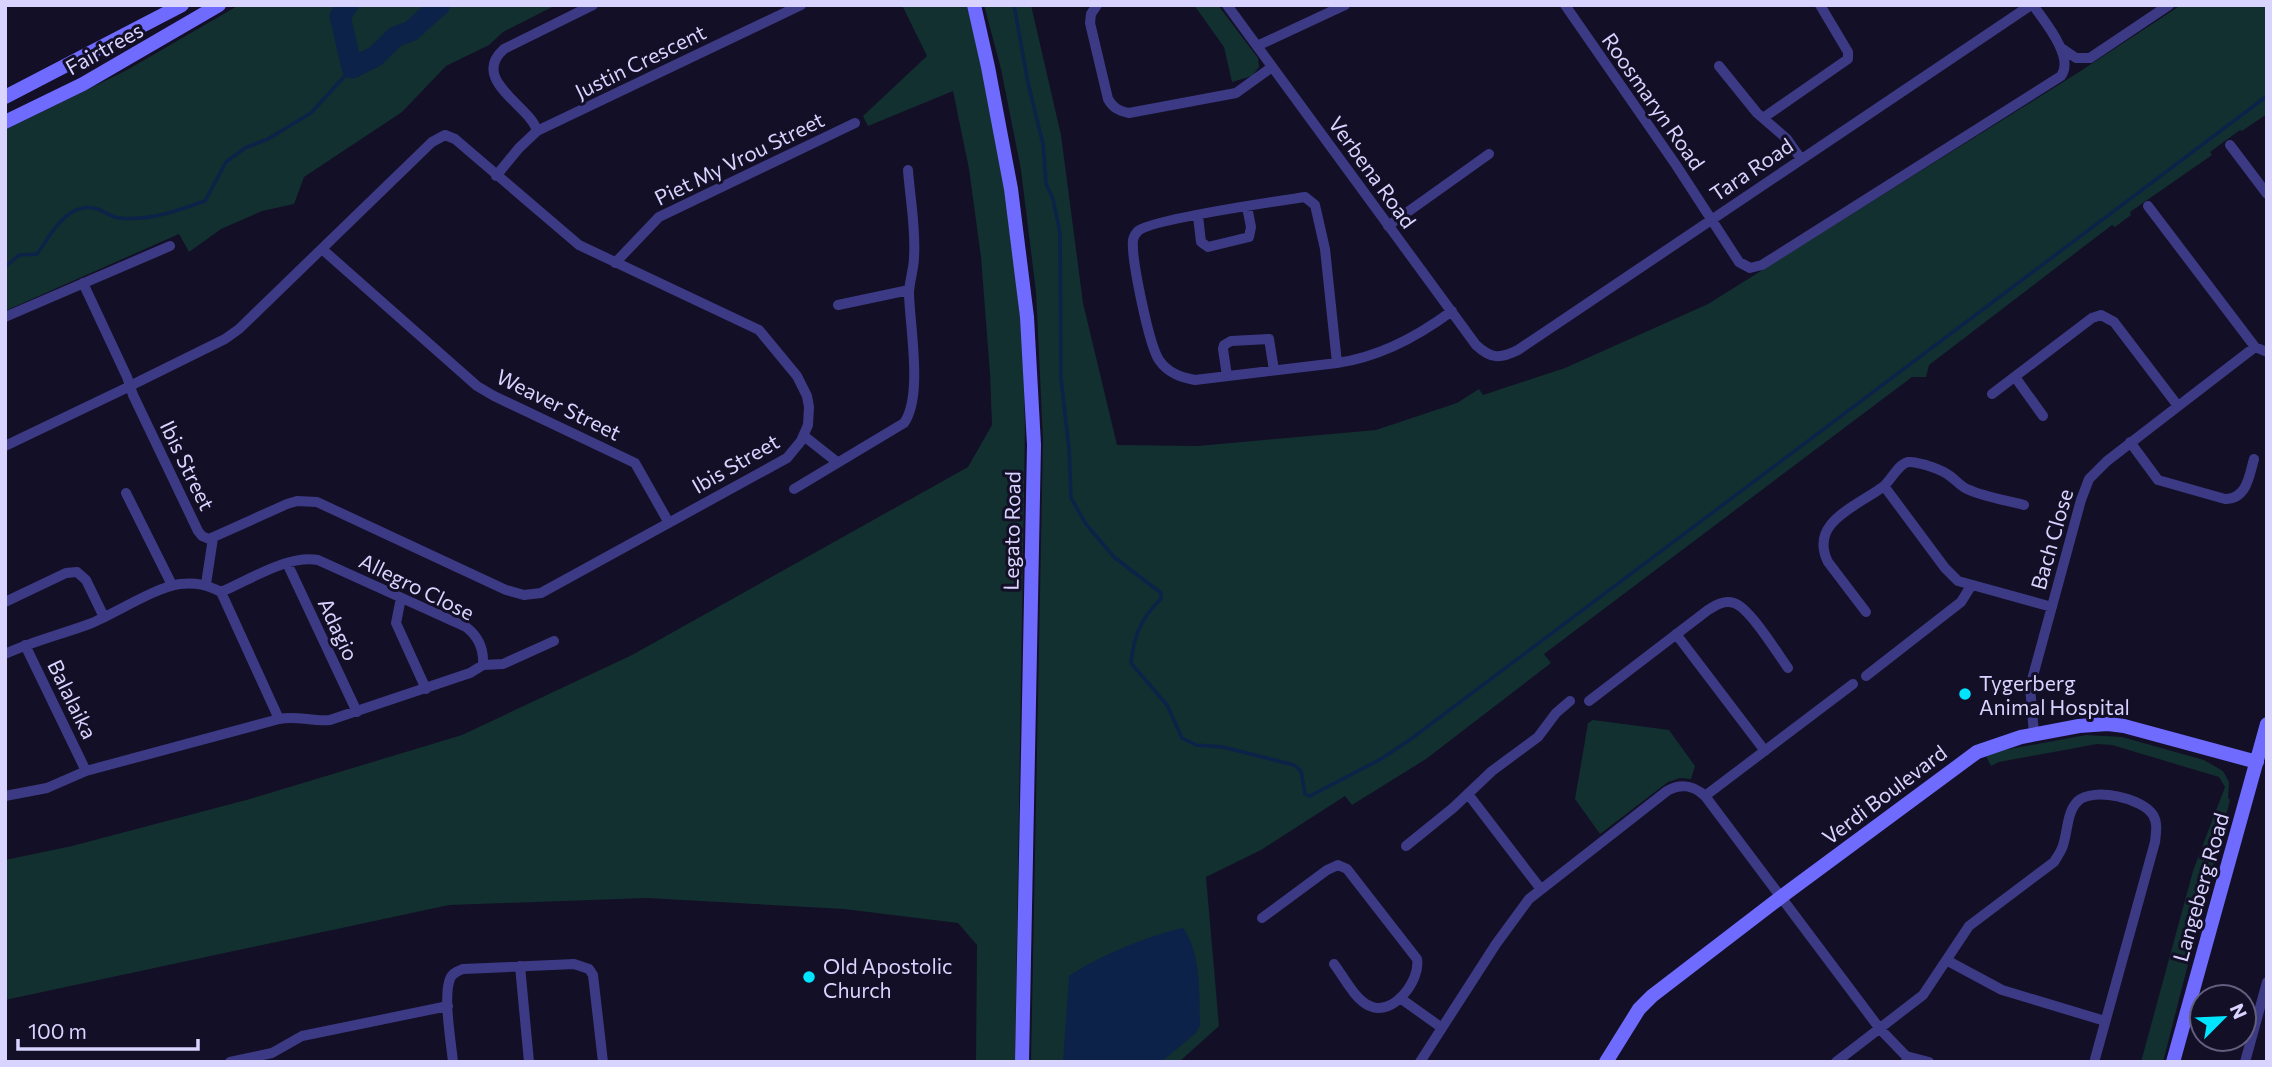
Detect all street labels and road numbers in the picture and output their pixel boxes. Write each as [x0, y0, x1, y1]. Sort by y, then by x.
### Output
street label: Fairtrees [61, 17, 147, 79]
street label: Justin Crescent [570, 19, 710, 103]
street label: Roosmaryn Road [1597, 28, 1711, 174]
street label: Piet My Vrou Street [650, 106, 828, 210]
street label: Verbena Road [1324, 111, 1422, 233]
street label: Tara Road [1705, 132, 1797, 206]
street label: Weaver Street [493, 363, 625, 445]
street label: Ibis Street [156, 416, 220, 514]
street label: Ibis Street [687, 428, 783, 498]
street label: Legato Road [997, 471, 1025, 591]
street label: Bach Close [2025, 486, 2077, 592]
street label: Allegro Close [355, 547, 479, 625]
street label: Adagio [314, 594, 364, 664]
street label: Balalaika [43, 655, 103, 743]
street label: Verdi Boulevard [1817, 739, 1951, 849]
street label: Langeberg Road [2167, 810, 2233, 964]

